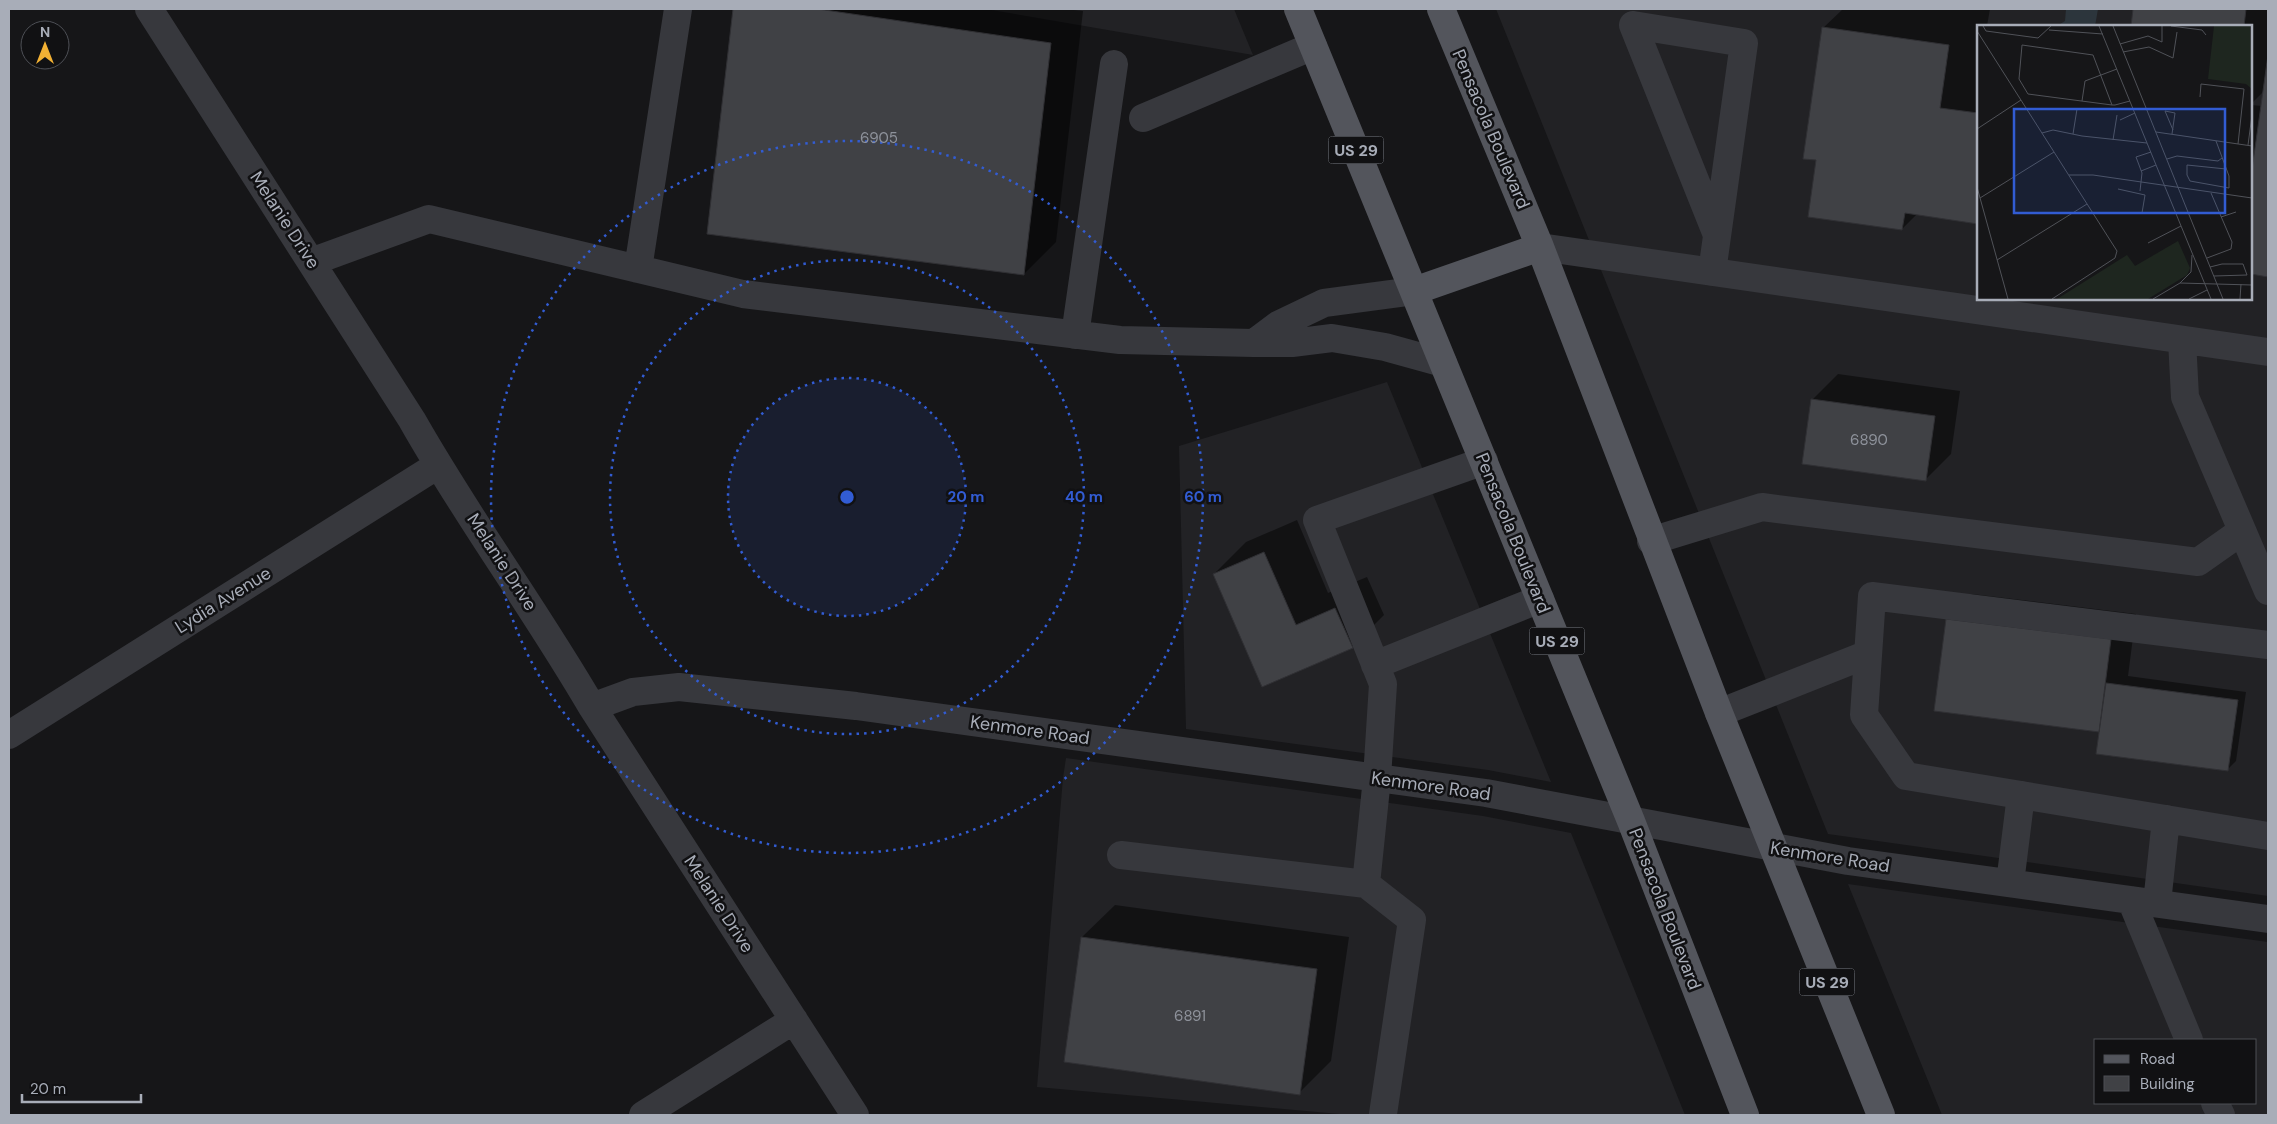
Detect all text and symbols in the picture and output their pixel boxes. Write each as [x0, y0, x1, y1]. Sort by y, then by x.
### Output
north arrow [20, 20, 70, 70]
text: N [40, 23, 50, 41]
inset map [1977, 25, 2252, 300]
street label: Pensacola Boulevard [1447, 46, 1535, 212]
house number: 6905 [860, 128, 898, 148]
road number: US 29 [1328, 136, 1384, 164]
street label: Melanie Drive [245, 167, 325, 273]
house number: 6890 [1850, 430, 1888, 450]
street label: Pensacola Boulevard [1470, 449, 1556, 617]
text: 20 m [948, 487, 984, 507]
text: 40 m [1065, 487, 1103, 507]
text: 60 m [1184, 487, 1222, 507]
centre of rings [838, 488, 856, 506]
street label: Melanie Drive [462, 509, 542, 615]
street label: Lydia Avenue [170, 561, 276, 639]
road number: US 29 [1530, 627, 1584, 654]
street label: Kenmore Road [969, 710, 1091, 750]
street label: Kenmore Road [1370, 766, 1492, 806]
street label: Pensacola Boulevard [1623, 825, 1707, 993]
street label: Kenmore Road [1769, 836, 1891, 878]
street label: Melanie Drive [679, 851, 759, 957]
road number: US 29 [1800, 969, 1854, 996]
house number: 6891 [1174, 1006, 1206, 1026]
legend [2094, 1039, 2257, 1104]
text: Road [2140, 1049, 2175, 1069]
scale bar [22, 1072, 141, 1104]
text: Building [2140, 1074, 2195, 1094]
text: 20 m [30, 1079, 66, 1099]

